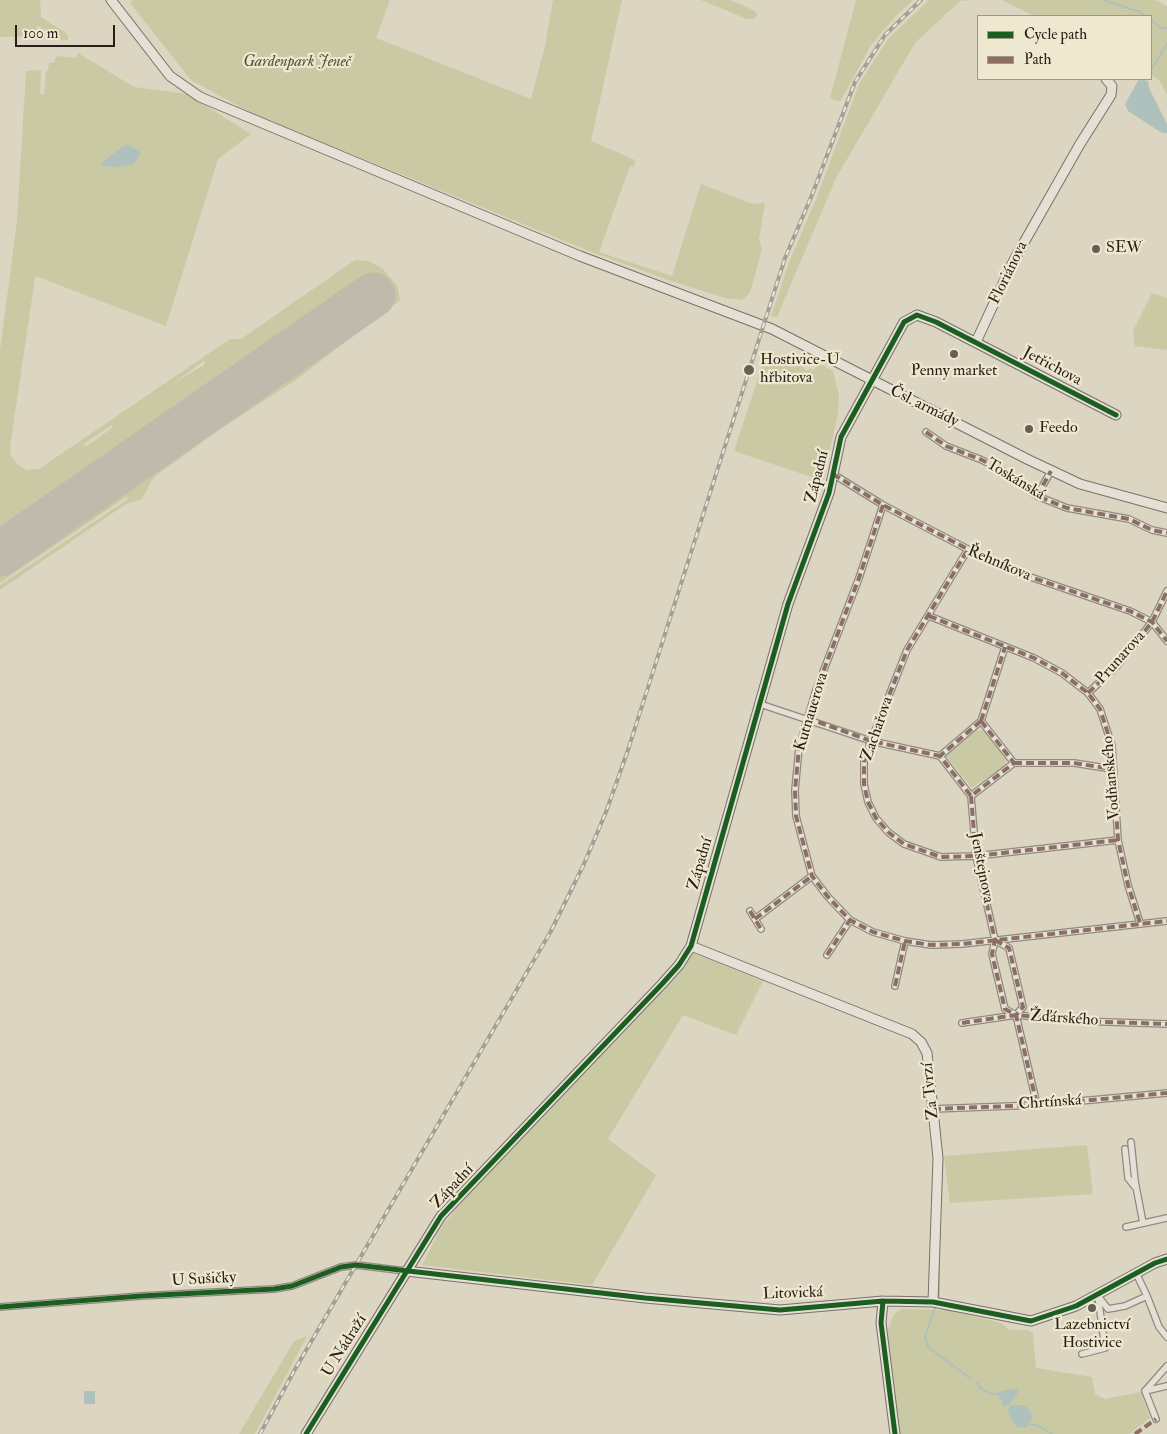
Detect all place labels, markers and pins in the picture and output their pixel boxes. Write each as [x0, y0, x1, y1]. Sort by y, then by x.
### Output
place label: SEW [1106, 239, 1143, 259]
marker: SEW [1090, 243, 1102, 255]
marker: Penny market [948, 348, 960, 360]
place label: Hostivice-U hřbitova [760, 351, 840, 389]
place label: Penny market [911, 362, 997, 382]
marker: Hostivice-U hřbitova [742, 363, 756, 377]
place label: Feedo [1039, 419, 1078, 439]
marker: Feedo [1023, 423, 1035, 435]
marker: Lazebnictví Hostivice [1086, 1302, 1098, 1314]
place label: Lazebnictví Hostivice [1054, 1316, 1130, 1354]

